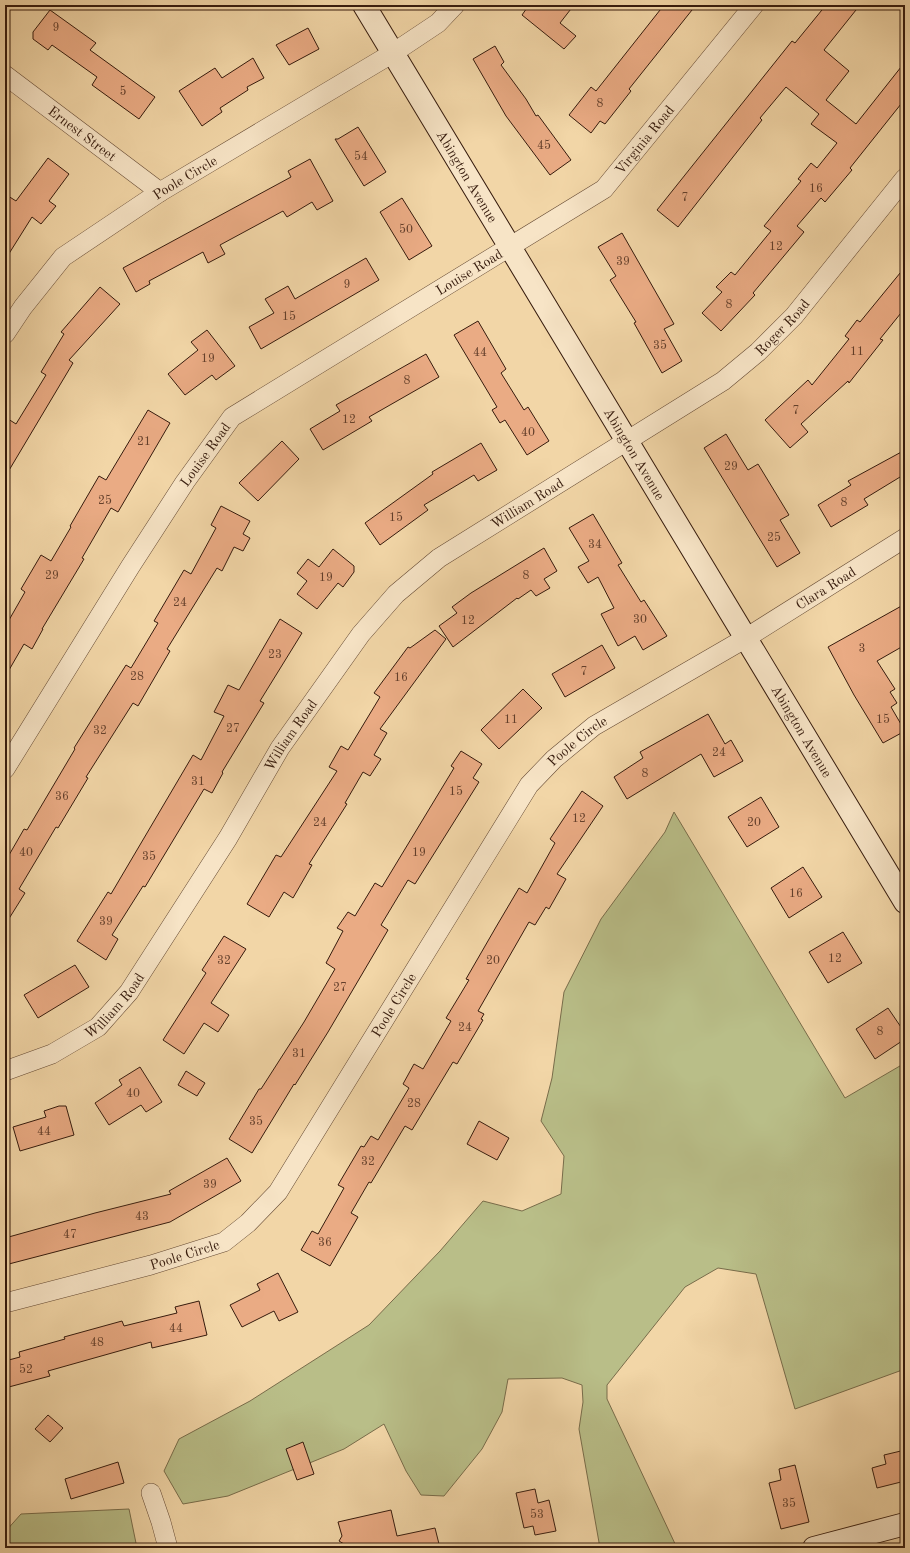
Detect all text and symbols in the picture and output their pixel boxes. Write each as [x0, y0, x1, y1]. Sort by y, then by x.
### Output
house number: 9 [53, 22, 59, 34]
house number: 5 [120, 85, 127, 98]
house number: 8 [597, 98, 604, 110]
street label: Virginia Road [613, 103, 677, 177]
street label: Ernest Street [45, 104, 119, 164]
street label: Abington Avenue [433, 128, 499, 225]
house number: 45 [537, 139, 551, 152]
house number: 54 [354, 150, 368, 163]
street label: Poole Circle [151, 154, 220, 203]
house number: 16 [809, 183, 823, 195]
house number: 7 [682, 192, 688, 204]
house number: 50 [399, 223, 413, 236]
house number: 12 [769, 241, 783, 253]
street label: Louise Road [434, 247, 505, 298]
house number: 39 [616, 256, 630, 268]
house number: 9 [344, 279, 350, 291]
street label: Roger Road [753, 297, 813, 359]
house number: 8 [726, 299, 733, 311]
house number: 15 [282, 310, 296, 323]
house number: 35 [653, 339, 667, 352]
house number: 11 [850, 346, 864, 358]
house number: 44 [473, 347, 487, 359]
house number: 19 [201, 353, 215, 365]
house number: 8 [404, 375, 411, 387]
house number: 7 [793, 405, 799, 417]
street label: Abington Avenue [601, 406, 667, 503]
house number: 12 [342, 414, 356, 426]
street label: Louise Road [178, 420, 234, 489]
house number: 40 [521, 427, 535, 439]
house number: 21 [137, 436, 151, 448]
house number: 29 [724, 461, 738, 473]
street label: William Road [489, 476, 566, 532]
house number: 25 [98, 494, 112, 507]
house number: 8 [841, 497, 848, 509]
house number: 15 [389, 511, 403, 524]
house number: 25 [767, 531, 781, 544]
house number: 34 [588, 539, 602, 551]
street label: Clara Road [794, 565, 859, 613]
house number: 29 [45, 570, 59, 582]
house number: 8 [523, 570, 530, 582]
house number: 19 [319, 572, 333, 584]
house number: 24 [173, 597, 187, 609]
house number: 30 [633, 614, 647, 626]
house number: 12 [461, 615, 475, 627]
house number: 3 [859, 643, 865, 655]
house number: 23 [268, 649, 282, 661]
house number: 7 [581, 666, 587, 678]
house number: 28 [130, 671, 144, 683]
house number: 16 [394, 672, 408, 684]
street label: Abington Avenue [768, 683, 834, 780]
street label: William Road [263, 697, 320, 773]
house number: 15 [876, 713, 890, 726]
house number: 11 [504, 714, 518, 726]
street label: Poole Circle [545, 714, 610, 769]
house number: 27 [226, 723, 240, 735]
house number: 32 [93, 725, 107, 737]
house number: 24 [712, 747, 726, 759]
house number: 8 [642, 768, 649, 780]
house number: 31 [191, 776, 205, 788]
house number: 15 [449, 785, 463, 798]
house number: 36 [55, 791, 69, 803]
house number: 12 [572, 813, 586, 825]
house number: 24 [313, 817, 327, 829]
house number: 20 [747, 817, 761, 829]
house number: 40 [19, 847, 33, 859]
house number: 19 [412, 847, 426, 859]
house number: 35 [142, 850, 156, 863]
house number: 16 [789, 888, 803, 900]
house number: 39 [99, 916, 113, 928]
house number: 12 [828, 953, 842, 965]
house number: 32 [217, 955, 231, 967]
house number: 20 [486, 955, 500, 967]
street label: William Road [82, 971, 147, 1041]
street label: Poole Circle [369, 971, 419, 1040]
house number: 27 [333, 982, 347, 994]
house number: 24 [458, 1022, 472, 1034]
house number: 8 [877, 1026, 884, 1038]
house number: 31 [292, 1048, 306, 1060]
house number: 40 [126, 1088, 140, 1100]
house number: 28 [407, 1098, 421, 1110]
house number: 35 [249, 1115, 263, 1128]
house number: 44 [37, 1126, 51, 1138]
house number: 32 [361, 1156, 375, 1168]
house number: 39 [203, 1179, 217, 1191]
house number: 43 [135, 1211, 149, 1223]
house number: 47 [63, 1229, 77, 1241]
house number: 36 [318, 1237, 332, 1249]
street label: Poole Circle [148, 1238, 221, 1273]
house number: 44 [169, 1323, 183, 1335]
house number: 48 [90, 1337, 104, 1349]
house number: 52 [19, 1363, 33, 1376]
house number: 35 [782, 1497, 796, 1510]
house number: 53 [530, 1508, 544, 1521]

